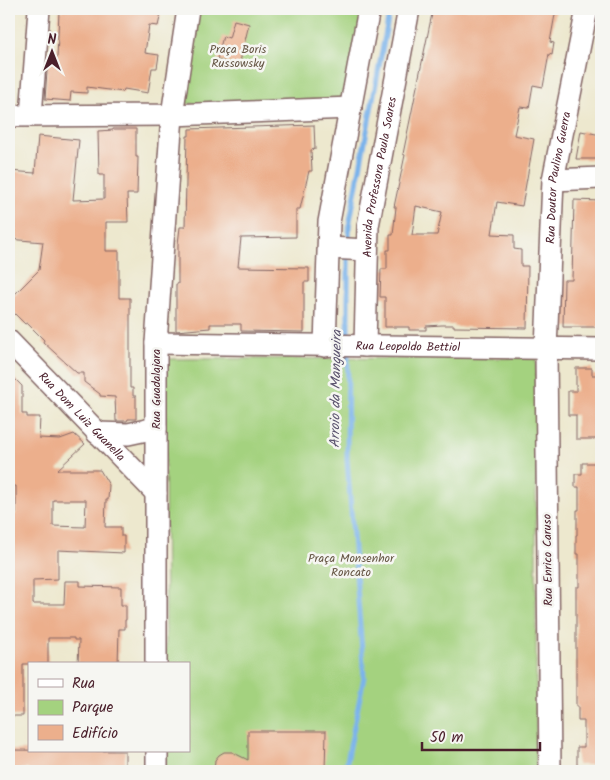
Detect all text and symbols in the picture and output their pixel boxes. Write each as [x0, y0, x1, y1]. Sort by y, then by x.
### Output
north arrow [28, 28, 78, 78]
text: N [48, 29, 57, 51]
park label: Praça Boris Russowsky [210, 40, 266, 73]
street label: Avenida Professora Paula Soares [358, 95, 402, 258]
street label: Rua Doutor Paulino Guerra [541, 109, 576, 244]
water label: Arroio da Mangueira [324, 328, 348, 448]
street label: Rua Leopoldo Bettiol [356, 336, 460, 357]
street label: Rua Guadalajara [147, 348, 166, 429]
street label: Rua Dom Luiz Guanella [34, 367, 130, 466]
street label: Rua Enrico Caruso [538, 514, 558, 606]
park label: Praça Monsenhor Roncato [308, 549, 395, 582]
legend [28, 662, 190, 752]
text: Rua [72, 672, 95, 696]
text: Parque [72, 696, 113, 720]
scale bar [422, 720, 540, 752]
text: Edifício [72, 722, 118, 746]
text: 50 m [430, 726, 464, 750]

